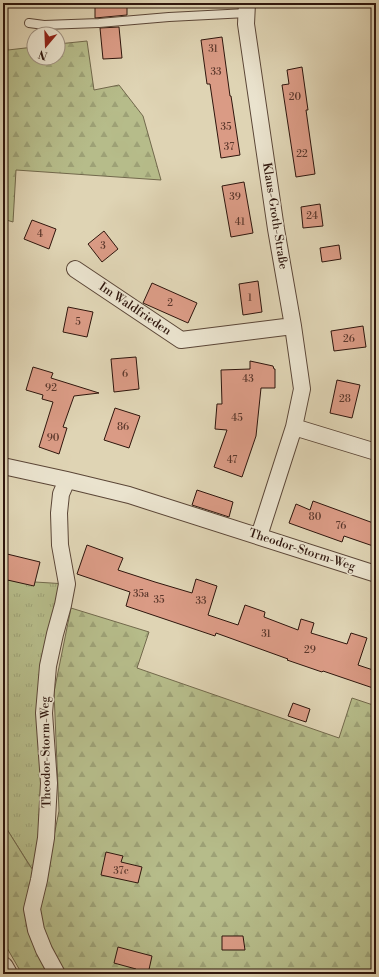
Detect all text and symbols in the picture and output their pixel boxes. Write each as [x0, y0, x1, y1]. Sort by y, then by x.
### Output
north arrow [26, 26, 66, 66]
house number: 31 [208, 43, 218, 55]
text: N [36, 46, 49, 63]
house number: 33 [210, 66, 222, 78]
house number: 20 [289, 91, 302, 103]
house number: 35 [220, 121, 232, 133]
house number: 37 [224, 141, 234, 153]
house number: 22 [296, 148, 308, 160]
street label: Klaus-Groth-Straße [259, 162, 291, 270]
house number: 39 [229, 191, 241, 203]
house number: 24 [306, 210, 318, 222]
house number: 41 [235, 216, 246, 228]
house number: 4 [37, 228, 43, 240]
house number: 3 [100, 240, 106, 252]
street label: Im Waldfrieden [96, 279, 174, 339]
house number: 1 [248, 292, 253, 304]
house number: 2 [167, 297, 173, 309]
house number: 5 [75, 316, 81, 328]
house number: 26 [343, 333, 355, 345]
house number: 6 [122, 368, 128, 380]
house number: 43 [242, 373, 254, 385]
house number: 92 [45, 382, 57, 394]
house number: 28 [339, 393, 351, 405]
house number: 45 [231, 412, 243, 424]
house number: 86 [117, 421, 129, 433]
house number: 90 [47, 432, 60, 444]
house number: 47 [227, 454, 237, 466]
house number: 80 [309, 511, 322, 523]
house number: 76 [336, 520, 346, 532]
street label: Theodor-Storm-Weg [247, 526, 358, 575]
house number: 35a [133, 588, 150, 600]
house number: 35 [153, 594, 165, 606]
house number: 33 [195, 595, 207, 607]
house number: 31 [261, 628, 271, 640]
house number: 29 [304, 644, 316, 656]
street label: Theodor-Storm-Weg [38, 695, 54, 808]
house number: 37c [113, 865, 129, 877]

